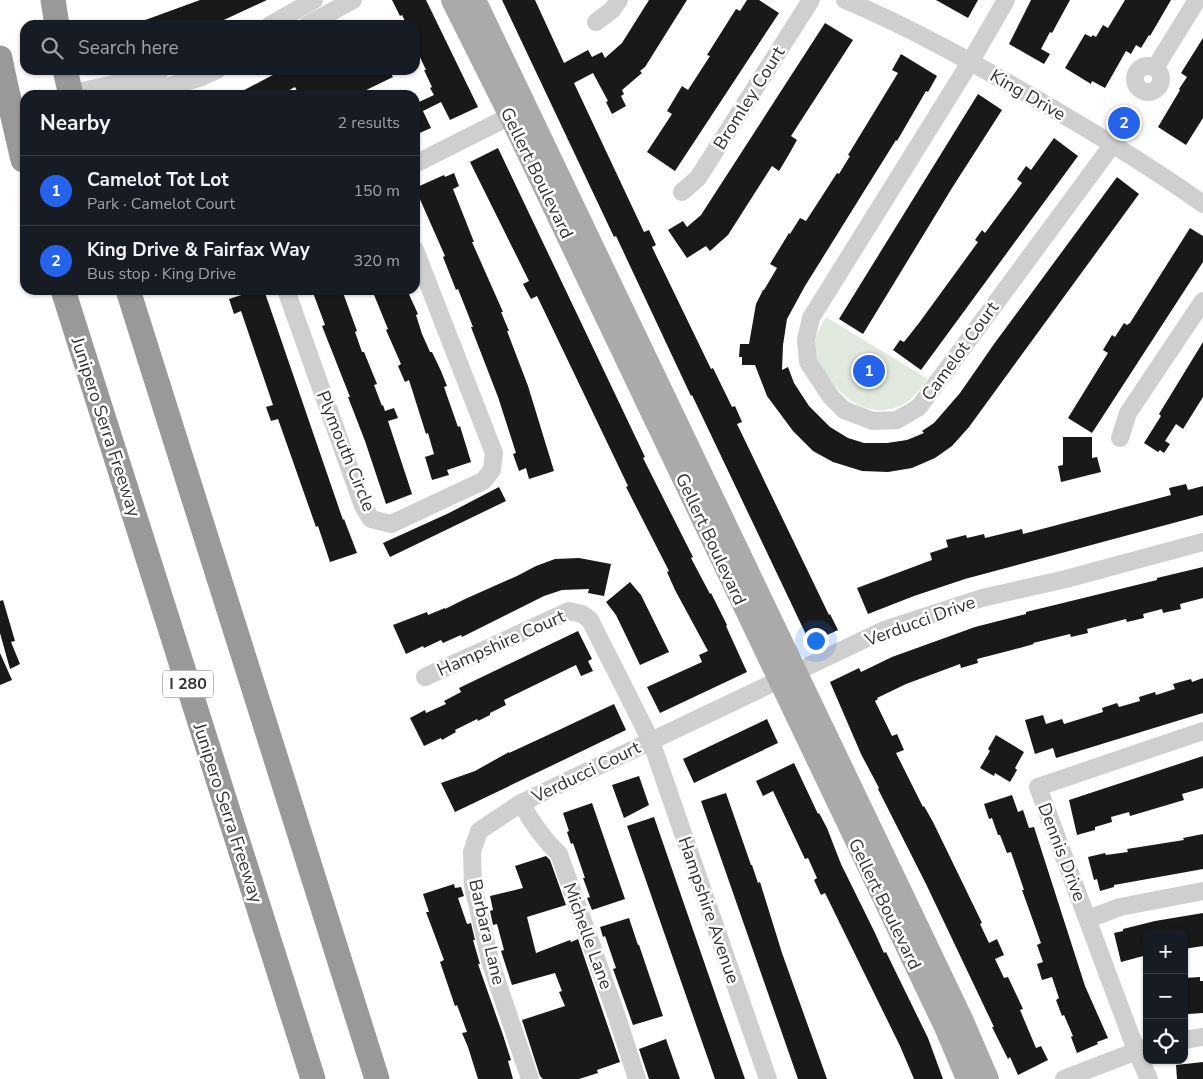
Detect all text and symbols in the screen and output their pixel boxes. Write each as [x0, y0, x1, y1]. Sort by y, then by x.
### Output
search box [20, 20, 420, 75]
icon: search [38, 34, 66, 62]
text: Search here [78, 35, 179, 61]
street label: Bromley Court [708, 41, 791, 154]
street label: King Drive [986, 64, 1070, 126]
street label: Gellert Boulevard [495, 103, 579, 243]
pin: 2 [1108, 104, 1140, 142]
text: Nearby [40, 109, 110, 137]
text: 2 results [338, 112, 400, 134]
text: Camelot Tot Lot [87, 167, 228, 193]
text: 1 [51, 180, 61, 202]
text: 150 m [353, 180, 400, 202]
text: Park · Camelot Court [87, 193, 235, 215]
text: King Drive & Fairfax Way [87, 237, 310, 263]
text: 2 [51, 250, 61, 272]
text: 320 m [353, 250, 400, 272]
text: Bus stop · King Drive [87, 263, 236, 285]
street label: Camelot Court [916, 296, 1005, 405]
street label: Junipero Serra Freeway [65, 333, 147, 521]
pin: 1 [853, 352, 885, 390]
street label: Plymouth Circle [311, 387, 381, 515]
street label: Gellert Boulevard [670, 469, 752, 609]
street label: Verducci Drive [861, 590, 979, 652]
street label: Hampshire Court [433, 604, 569, 682]
your location [803, 628, 829, 654]
road number: I 280 [163, 671, 213, 698]
street label: Junipero Serra Freeway [187, 719, 269, 907]
street label: Verducci Court [527, 735, 645, 809]
street label: Dennis Drive [1032, 799, 1092, 905]
street label: Hampshire Avenue [673, 833, 745, 987]
street label: Gellert Boulevard [843, 834, 927, 974]
street label: Barbara Lane [463, 877, 511, 987]
street label: Michelle Lane [558, 879, 618, 993]
map controls [1143, 929, 1188, 1064]
button: + [1143, 929, 1188, 974]
button: − [1143, 974, 1188, 1019]
button: locate [1143, 1019, 1188, 1064]

